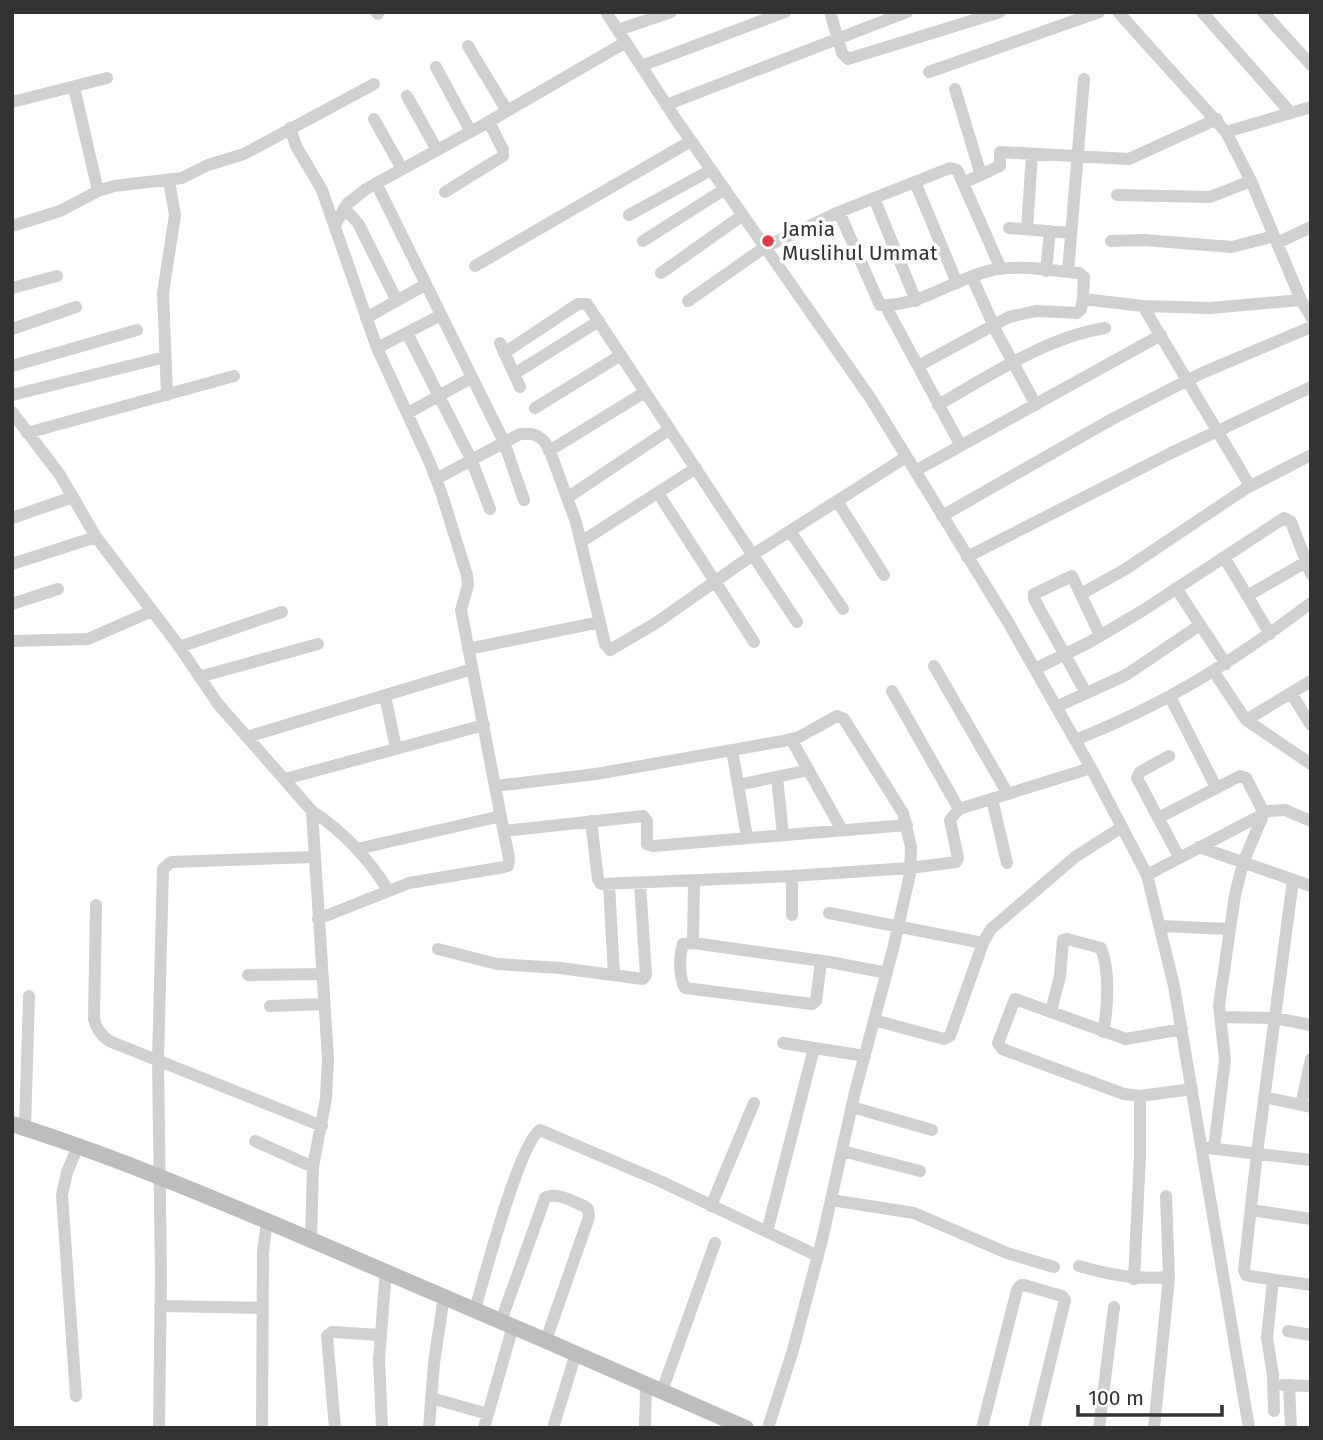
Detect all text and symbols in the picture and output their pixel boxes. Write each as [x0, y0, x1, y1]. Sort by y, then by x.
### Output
place label: Jamia Muslihul Ummat [782, 216, 938, 266]
marker: Jamia Muslihul Ummat [760, 233, 776, 249]
scale bar [1078, 1374, 1222, 1418]
text: 100 m [1088, 1385, 1144, 1411]

